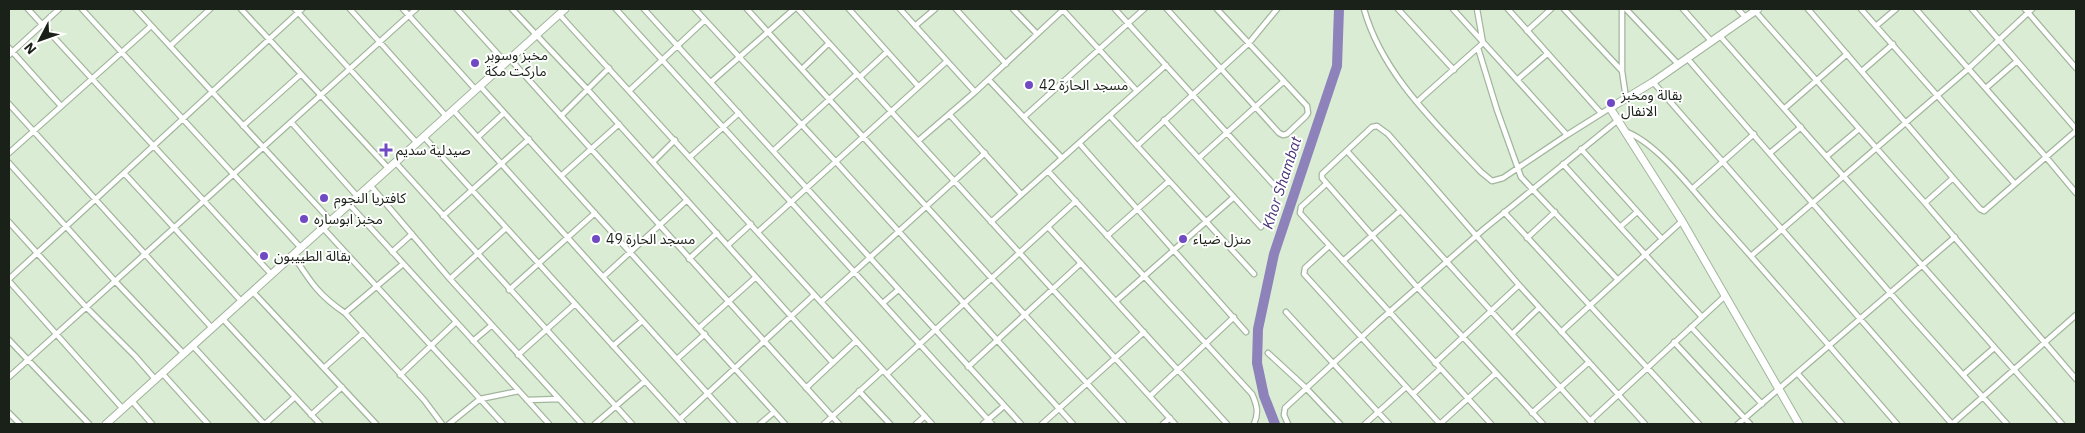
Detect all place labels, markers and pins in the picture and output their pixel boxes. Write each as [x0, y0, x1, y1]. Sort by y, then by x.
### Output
place label: مخبز وسوبر ماركت مكة [484, 46, 548, 80]
marker: مخبز وسوبر ماركت مكة [469, 57, 481, 69]
place label: مسجد الحارة 42 [1039, 76, 1128, 94]
marker: مسجد الحارة 42 [1023, 79, 1035, 91]
place label: بقالة ومخبز الانفال [1620, 86, 1683, 120]
marker: بقالة ومخبز الانفال [1605, 97, 1617, 109]
place label: صيدلية سديم [396, 141, 471, 161]
marker: صيدلية سديم [380, 144, 392, 156]
place label: كافتريا النجوم [334, 189, 406, 209]
marker: كافتريا النجوم [318, 192, 330, 204]
place label: مخبز ابوساره [314, 210, 383, 228]
marker: مخبز ابوساره [298, 213, 310, 225]
place label: مسجد الحارة 49 [606, 230, 695, 248]
place label: منزل ضياء [1193, 230, 1251, 248]
marker: مسجد الحارة 49 [590, 233, 602, 245]
marker: منزل ضياء [1177, 233, 1189, 245]
place label: بقالة الطييبون [274, 247, 351, 265]
marker: بقالة الطييبون [258, 250, 270, 262]

